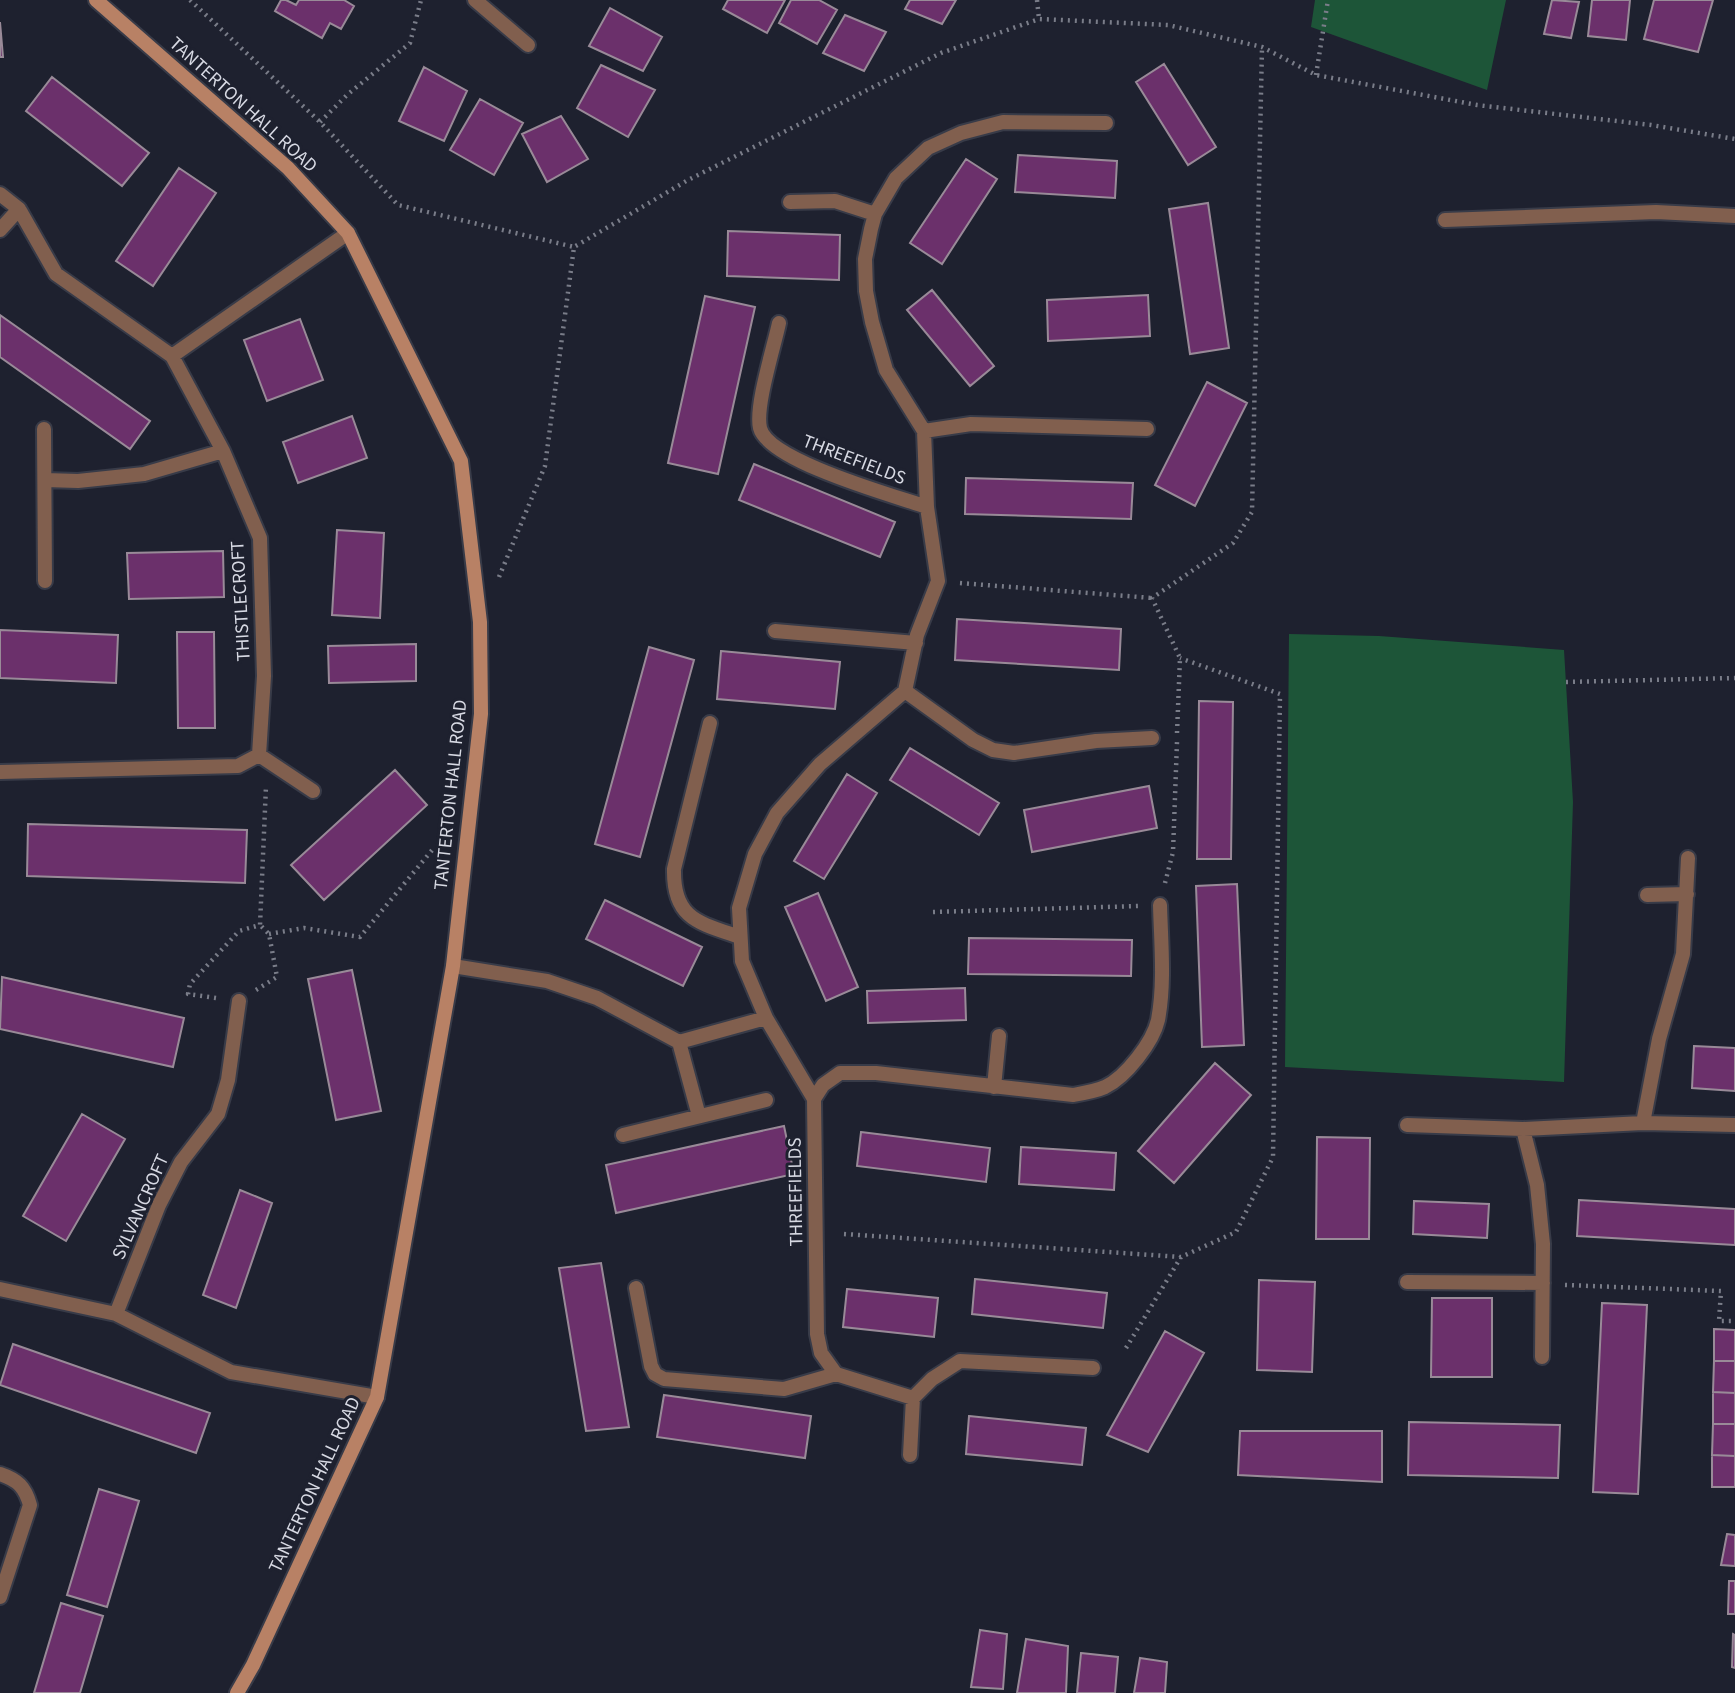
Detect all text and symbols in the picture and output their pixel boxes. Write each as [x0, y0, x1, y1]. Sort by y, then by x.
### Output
street label: TANTERTON HALL ROAD [163, 31, 323, 179]
street label: THREEFIELDS [798, 428, 910, 492]
street label: THISTLECROFT [224, 540, 258, 662]
street label: TANTERTON HALL ROAD [428, 698, 474, 892]
street label: THREEFIELDS [782, 1137, 810, 1247]
street label: SYLVANCROFT [106, 1150, 176, 1264]
street label: TANTERTON HALL ROAD [262, 1393, 368, 1577]

